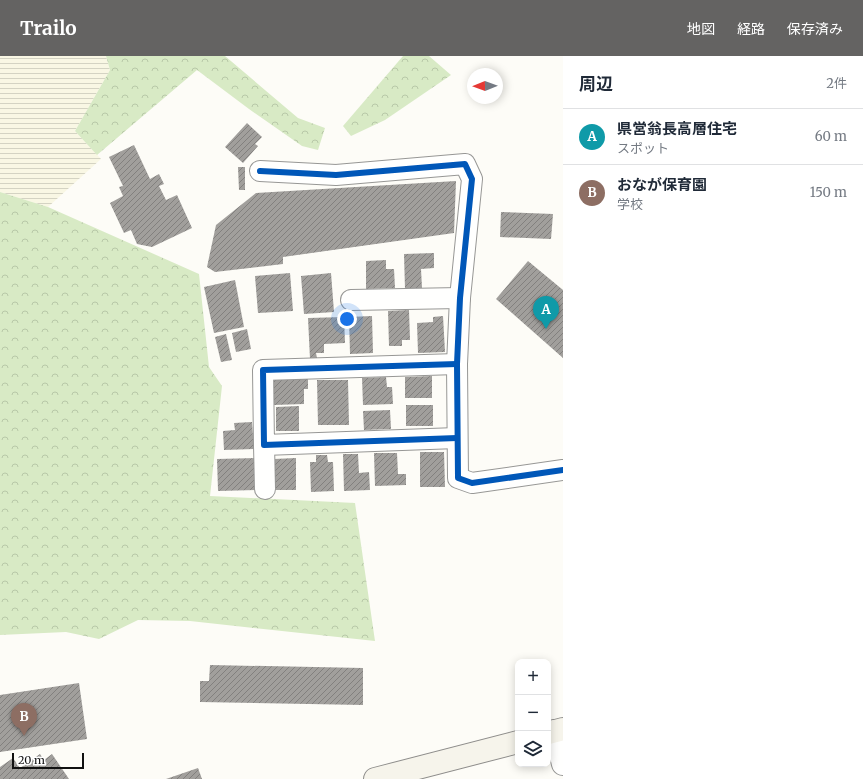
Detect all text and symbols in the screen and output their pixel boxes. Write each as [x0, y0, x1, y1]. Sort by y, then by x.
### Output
text: Trailo [20, 16, 77, 40]
text: 地図 [687, 20, 715, 38]
text: 経路 [737, 20, 765, 38]
text: 保存済み [787, 20, 843, 38]
north arrow [467, 68, 503, 104]
text: 周辺 [579, 73, 613, 95]
text: 2件 [826, 75, 847, 92]
text: 県営翁長高層住宅 [617, 119, 737, 138]
text: A [587, 128, 597, 145]
text: 60 m [815, 128, 847, 145]
text: スポット [617, 140, 669, 157]
text: おなが保育園 [617, 175, 707, 194]
text: B [587, 184, 597, 201]
text: 150 m [810, 184, 847, 201]
text: 学校 [617, 196, 643, 213]
pin: A [533, 296, 559, 329]
your location [337, 309, 357, 329]
map controls [515, 659, 551, 767]
button: + [515, 659, 551, 695]
button: − [515, 695, 551, 731]
pin: B [11, 703, 37, 736]
button: layers [515, 731, 551, 767]
scale bar [12, 751, 84, 770]
text: 20 m [18, 753, 45, 767]

